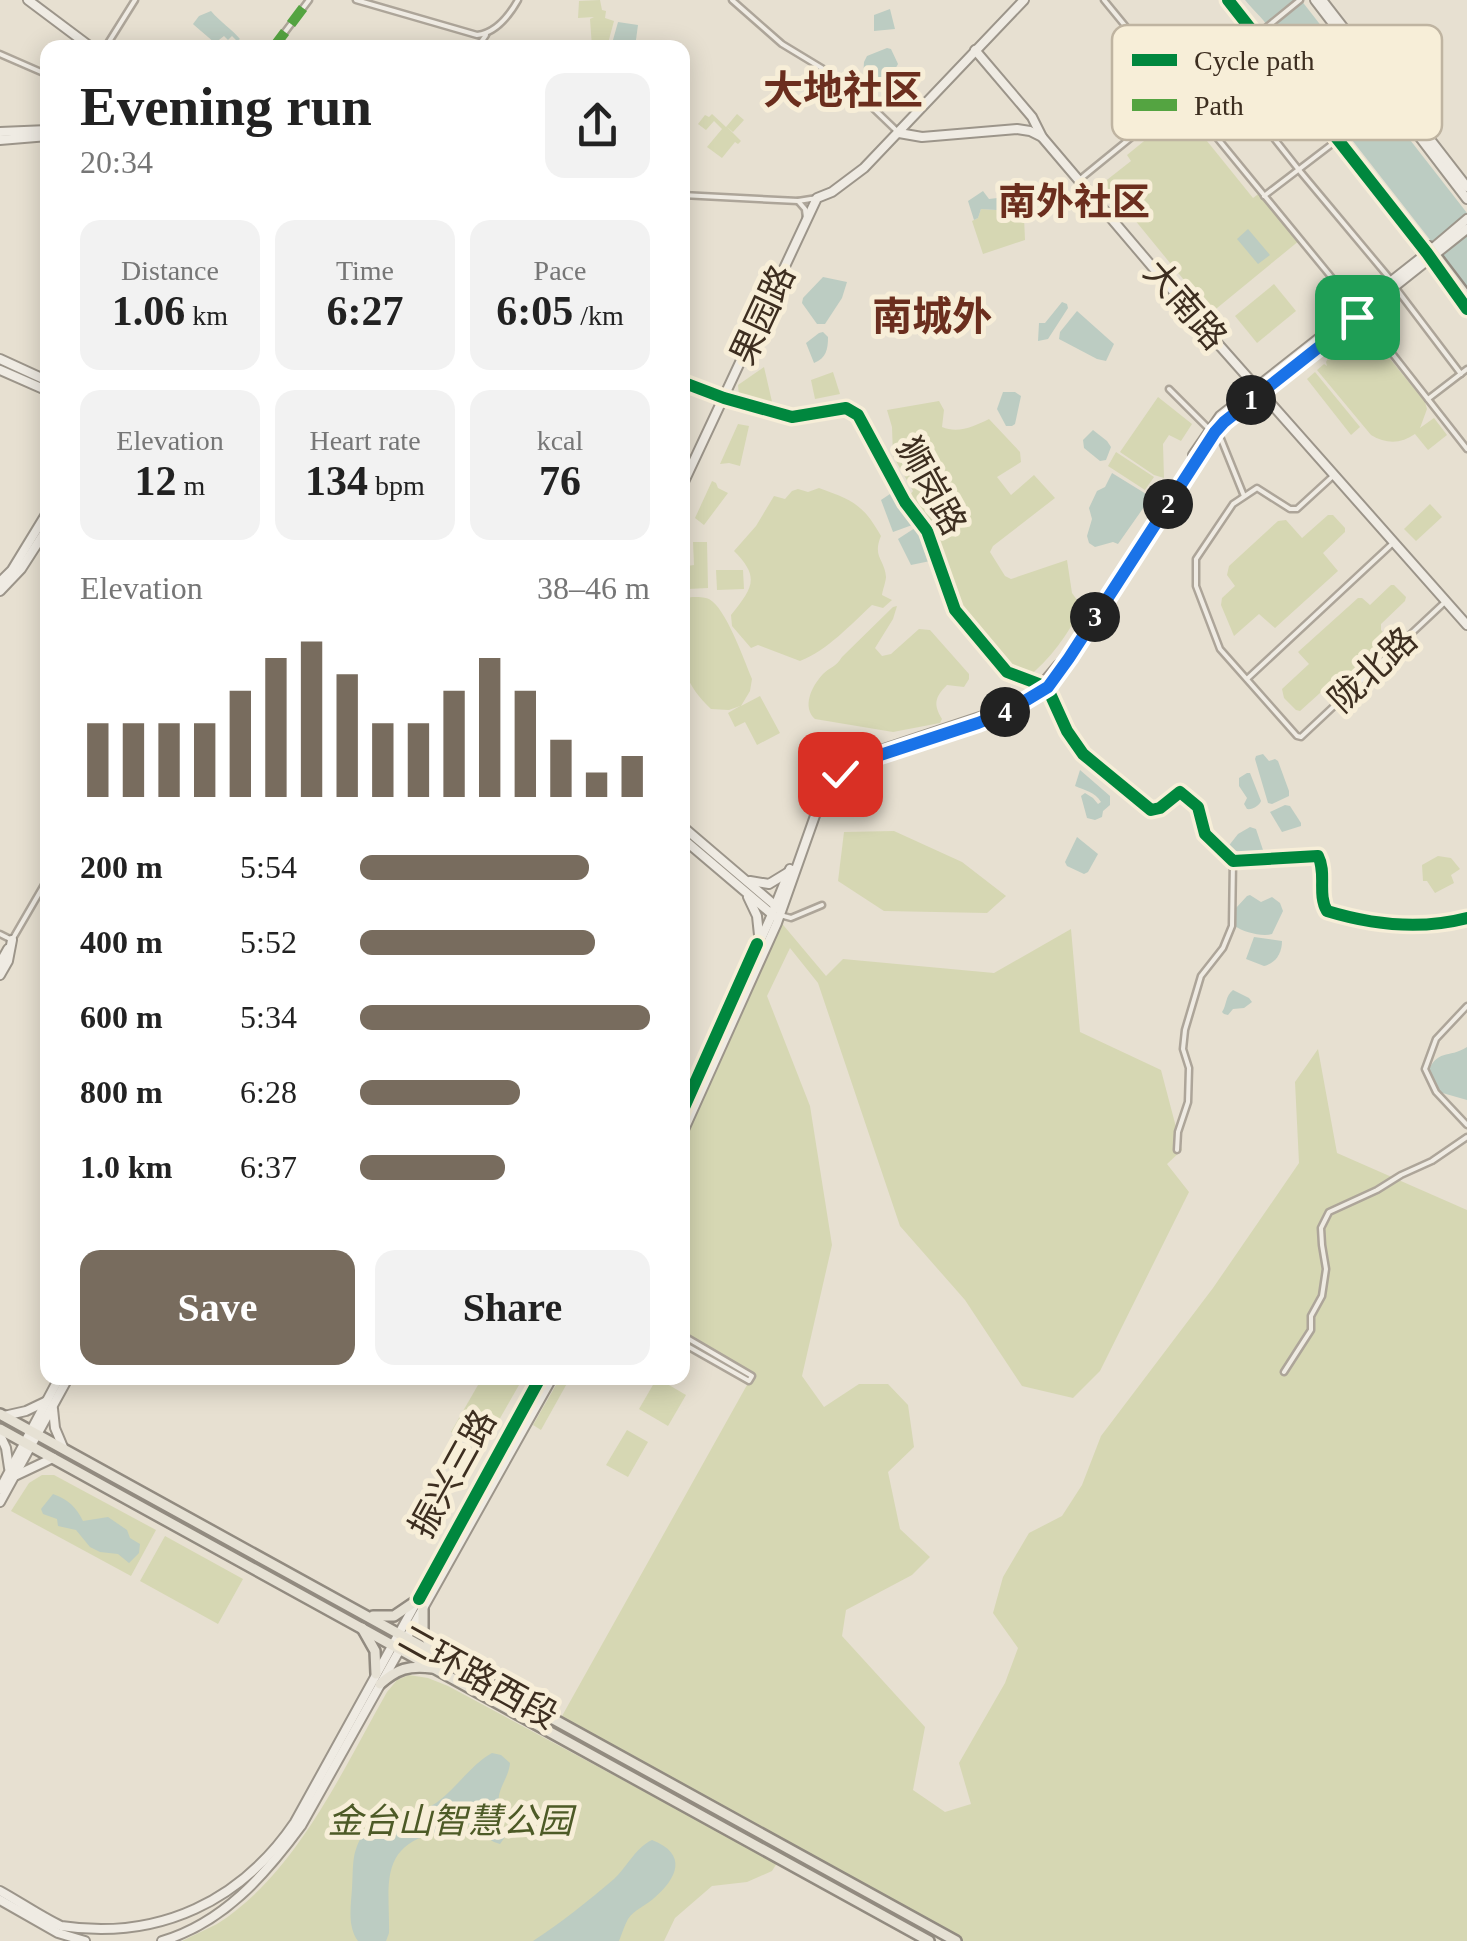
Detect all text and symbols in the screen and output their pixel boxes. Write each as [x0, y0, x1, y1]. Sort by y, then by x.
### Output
legend [1112, 25, 1442, 140]
text: Cycle path [1194, 45, 1315, 76]
district label: 大地社区 [763, 68, 923, 113]
button: share [545, 73, 650, 178]
text: Evening run [80, 76, 372, 137]
text: Path [1194, 90, 1244, 121]
text: 20:34 [80, 144, 153, 180]
district label: 南外社区 [998, 181, 1150, 223]
street label: 大南路 [1136, 253, 1234, 357]
text: Distance [121, 255, 219, 286]
text: Time [336, 255, 394, 286]
text: Pace [534, 255, 586, 286]
street label: 果园路 [723, 259, 803, 371]
pin [1315, 275, 1400, 360]
text: 1.06 [112, 288, 185, 334]
text: 6:27 [327, 288, 404, 334]
text: 6:05 [496, 288, 573, 334]
icon: arrive [1330, 290, 1385, 345]
district label: 南城外 [872, 294, 992, 339]
text: km [185, 300, 228, 331]
text: /km [573, 300, 624, 331]
pin: 1 [1226, 375, 1276, 425]
text: 1 [1244, 384, 1258, 415]
text: Elevation [116, 425, 224, 456]
text: Heart rate [309, 425, 421, 456]
text: kcal [537, 425, 583, 456]
street label: 狮岗路 [888, 431, 974, 541]
text: 12 [135, 458, 177, 504]
text: 134 [305, 458, 368, 504]
text: 76 [539, 458, 581, 504]
text: m [177, 470, 205, 501]
text: bpm [368, 470, 425, 501]
pin: 2 [1143, 479, 1193, 529]
text: 2 [1161, 488, 1175, 519]
text: Elevation [80, 570, 203, 606]
text: 38–46 m [537, 570, 650, 606]
pin: 3 [1070, 592, 1120, 642]
text: 3 [1088, 601, 1102, 632]
street label: 陇北路 [1321, 620, 1425, 720]
pin: 4 [980, 687, 1030, 737]
text: 4 [998, 696, 1012, 727]
pin [798, 732, 883, 817]
icon: check [813, 747, 868, 802]
text: 200 m [80, 849, 163, 885]
text: 5:54 [240, 849, 297, 885]
text: 400 m [80, 924, 163, 960]
text: 5:52 [240, 924, 297, 960]
text: 600 m [80, 999, 163, 1035]
text: 5:34 [240, 999, 297, 1035]
text: 800 m [80, 1074, 163, 1110]
text: 6:28 [240, 1074, 297, 1110]
text: 1.0 km [80, 1149, 172, 1185]
text: 6:37 [240, 1149, 297, 1185]
button: Save [80, 1250, 355, 1365]
button: Share [375, 1250, 650, 1365]
street label: 振兴三路 [402, 1403, 504, 1545]
street label: 二环路西段 [392, 1618, 564, 1736]
park label: 金台山智慧公园 [327, 1802, 577, 1841]

